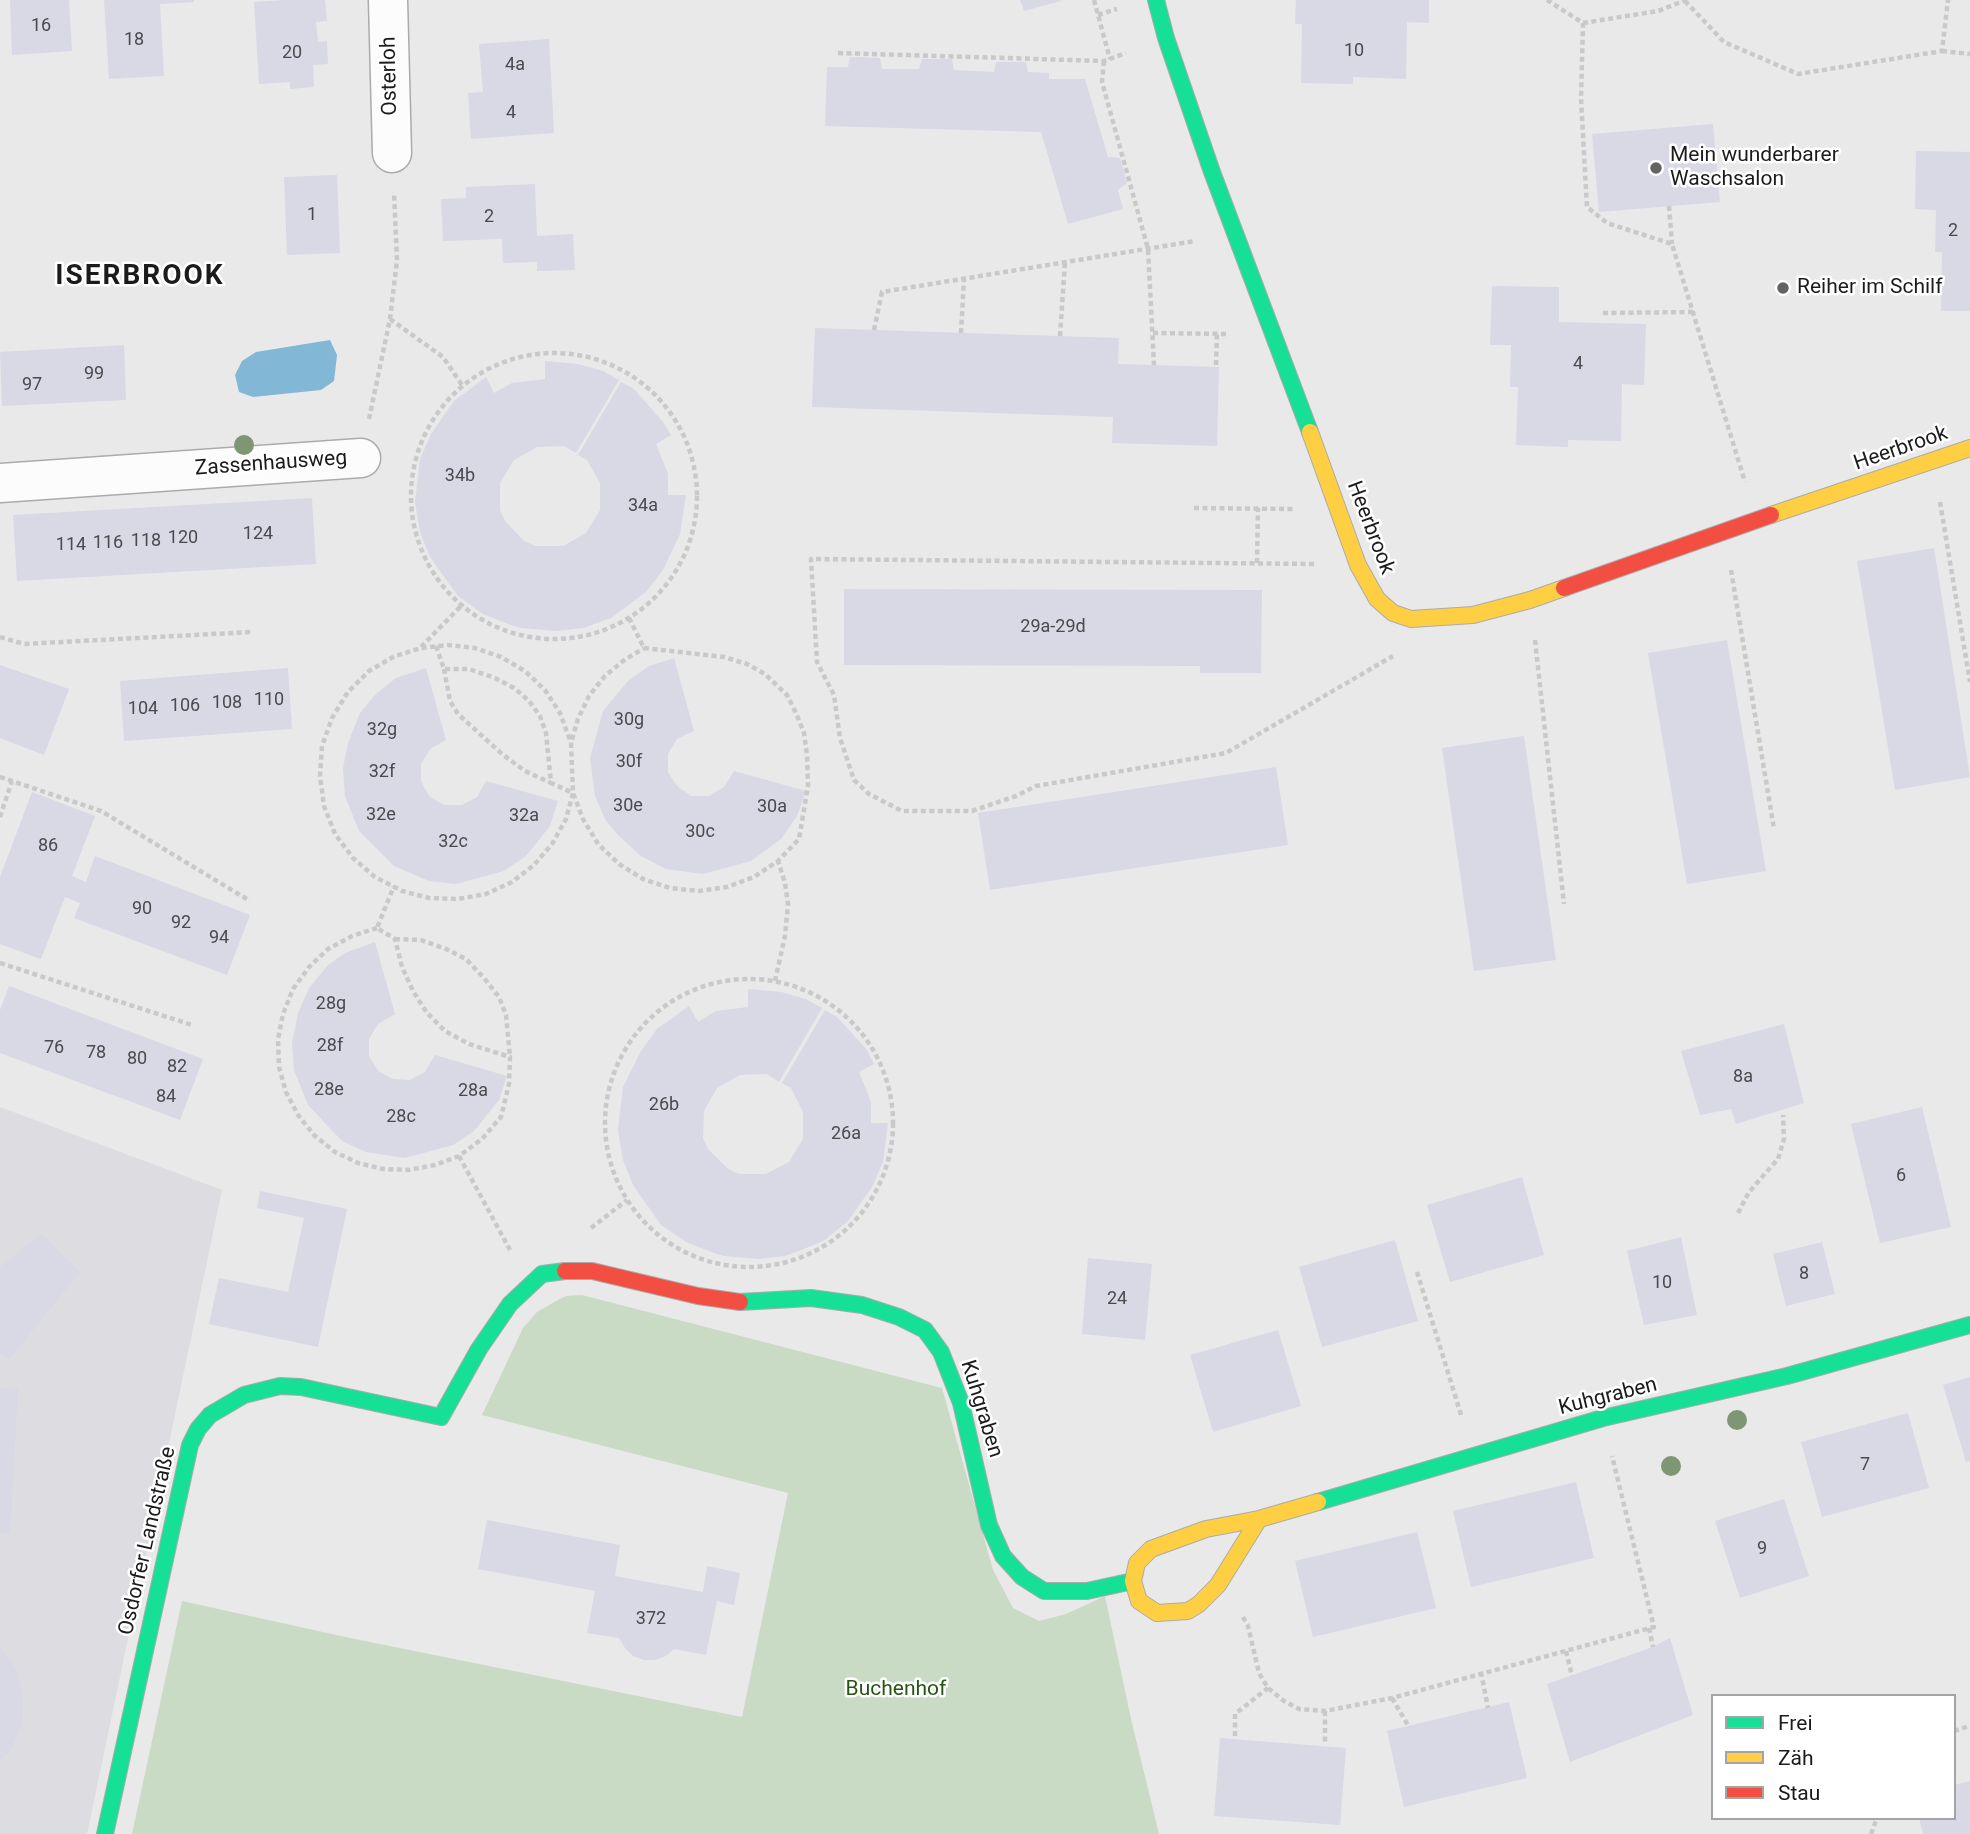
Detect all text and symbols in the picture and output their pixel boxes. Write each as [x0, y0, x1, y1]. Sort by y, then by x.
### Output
house number: 16 [31, 15, 51, 37]
house number: 18 [124, 29, 144, 51]
street label: Osterloh [377, 36, 403, 116]
house number: 10 [1344, 40, 1364, 62]
house number: 20 [282, 42, 302, 64]
house number: 4a [505, 54, 525, 76]
house number: 4 [506, 102, 516, 124]
place label: Mein wunderbarer Waschsalon [1670, 143, 1839, 193]
marker: Mein wunderbarer Waschsalon [1648, 160, 1664, 176]
house number: 1 [307, 204, 317, 226]
house number: 2 [484, 206, 494, 228]
house number: 2 [1948, 220, 1958, 242]
district label: ISERBROOK [56, 260, 224, 294]
place label: Reiher im Schilf [1797, 275, 1942, 301]
marker: Reiher im Schilf [1775, 280, 1791, 296]
house number: 4 [1573, 353, 1583, 375]
house number: 99 [84, 363, 104, 385]
house number: 97 [22, 374, 42, 396]
street label: Heerbrook [1851, 421, 1951, 477]
street label: Zassenhausweg [194, 446, 348, 482]
house number: 34b [445, 465, 475, 487]
street label: Heerbrook [1341, 478, 1399, 578]
house number: 34a [628, 495, 658, 517]
house number: 124 [243, 523, 273, 545]
house number: 120 [168, 527, 198, 549]
house number: 118 [131, 530, 161, 552]
house number: 116 [93, 532, 123, 554]
house number: 114 [56, 534, 86, 556]
house number: 29a-29d [1020, 616, 1086, 638]
house number: 110 [254, 689, 284, 711]
house number: 108 [212, 692, 242, 714]
house number: 106 [170, 695, 200, 717]
house number: 104 [128, 698, 158, 720]
house number: 30g [614, 709, 644, 731]
house number: 32g [367, 719, 397, 741]
house number: 30f [616, 751, 642, 773]
house number: 32f [369, 761, 395, 783]
house number: 30e [613, 795, 643, 817]
house number: 30a [757, 796, 787, 818]
house number: 32e [366, 804, 396, 826]
house number: 32a [509, 805, 539, 827]
house number: 30c [685, 821, 715, 843]
house number: 32c [438, 831, 468, 853]
house number: 86 [38, 835, 58, 857]
house number: 90 [132, 898, 152, 920]
house number: 92 [171, 912, 191, 934]
house number: 94 [209, 927, 229, 949]
house number: 28g [316, 993, 346, 1015]
house number: 28f [317, 1035, 343, 1057]
house number: 76 [44, 1037, 64, 1059]
house number: 78 [86, 1042, 106, 1064]
house number: 80 [127, 1048, 147, 1070]
house number: 82 [167, 1056, 187, 1078]
house number: 8a [1733, 1066, 1753, 1088]
house number: 28e [314, 1079, 344, 1101]
house number: 28a [458, 1080, 488, 1102]
house number: 84 [156, 1086, 176, 1108]
house number: 26b [649, 1094, 679, 1116]
house number: 28c [386, 1106, 416, 1128]
house number: 26a [831, 1123, 861, 1145]
house number: 6 [1896, 1165, 1906, 1187]
house number: 8 [1799, 1263, 1809, 1285]
house number: 10 [1652, 1272, 1672, 1294]
house number: 24 [1107, 1288, 1127, 1310]
street label: Kuhgraben [954, 1357, 1008, 1461]
street label: Kuhgraben [1556, 1373, 1660, 1421]
street label: Osdorfer Landstraße [114, 1444, 182, 1638]
house number: 7 [1860, 1454, 1870, 1476]
house number: 9 [1757, 1538, 1767, 1560]
house number: 372 [636, 1608, 666, 1630]
park label: Buchenhof [846, 1677, 946, 1703]
legend [1711, 1694, 1956, 1820]
text: Frei [1778, 1711, 1813, 1735]
text: Zäh [1778, 1746, 1814, 1770]
text: Stau [1778, 1781, 1820, 1805]

